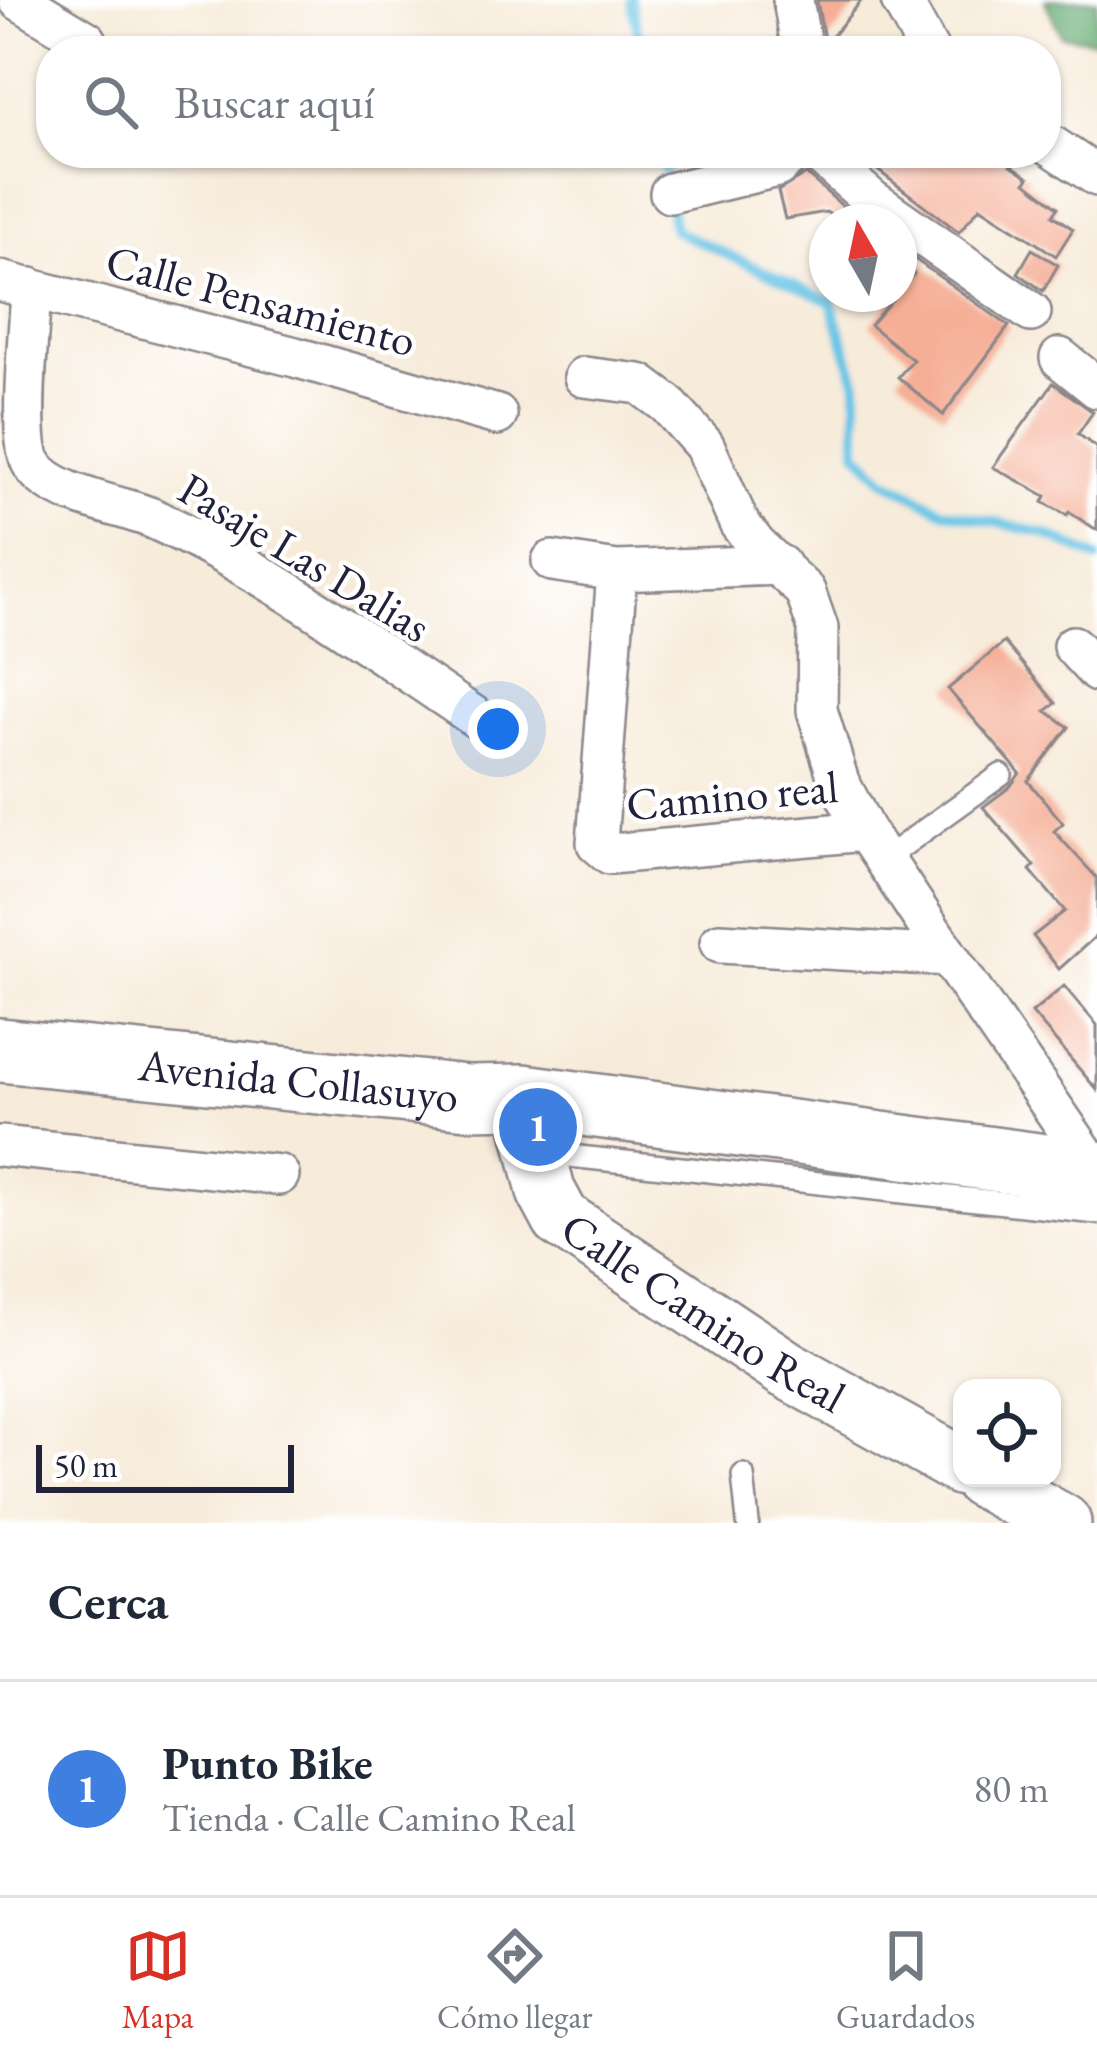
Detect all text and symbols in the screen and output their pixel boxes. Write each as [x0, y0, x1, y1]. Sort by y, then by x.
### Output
search box [36, 36, 1061, 168]
icon: search [78, 69, 144, 135]
text: Buscar aquí [174, 73, 374, 131]
north arrow [809, 204, 917, 312]
street label: Calle Pensamiento [100, 231, 422, 369]
street label: Pasaje Las Dalias [169, 459, 441, 655]
your location [468, 699, 528, 759]
street label: Camino real [624, 757, 840, 833]
street label: Avenida Collasuyo [135, 1035, 461, 1125]
pin: 1 [499, 1082, 577, 1172]
street label: Calle Camino Real [550, 1199, 856, 1425]
map controls [953, 1379, 1061, 1487]
button: locate [953, 1379, 1061, 1487]
scale bar [36, 1439, 294, 1492]
text: 50 m [54, 1444, 118, 1487]
text: Cerca [48, 1568, 168, 1634]
text: Punto Bike [162, 1734, 373, 1792]
text: 1 [77, 1763, 97, 1814]
text: 80 m [973, 1763, 1049, 1814]
text: Tienda · Calle Camino Real [162, 1792, 576, 1843]
tab: Mapa [122, 1923, 194, 2038]
tab: Cómo llegar [437, 1923, 593, 2038]
tab: Guardados [836, 1923, 975, 2038]

